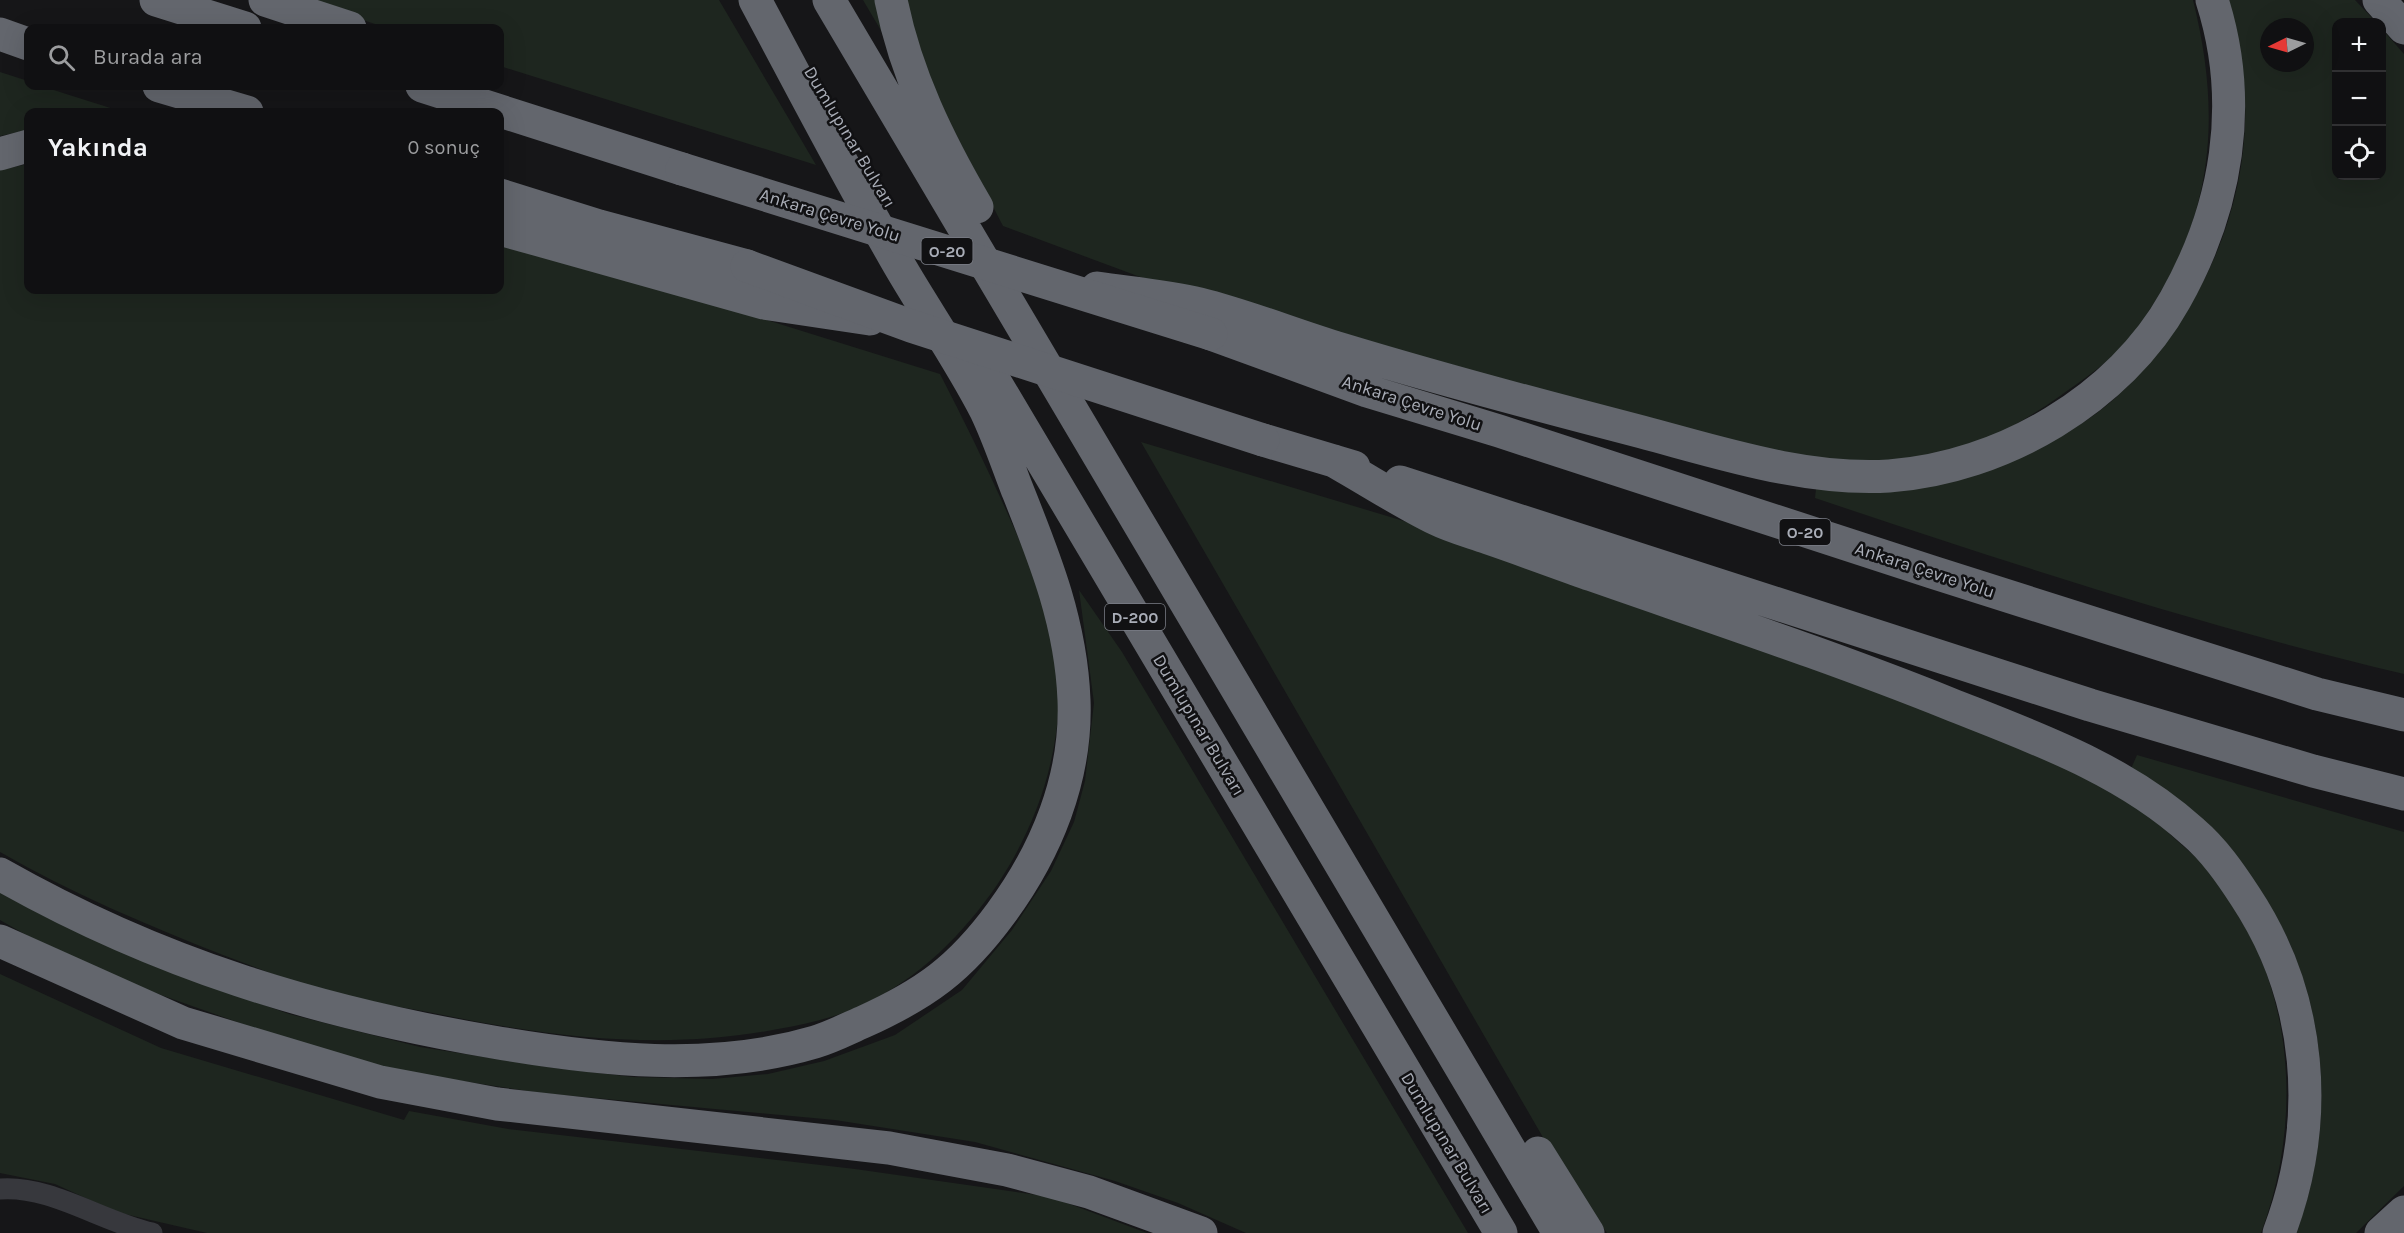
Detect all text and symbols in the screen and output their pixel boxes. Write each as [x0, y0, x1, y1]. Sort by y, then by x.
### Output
north arrow [2260, 18, 2314, 72]
map controls [2332, 18, 2386, 180]
button: + [2332, 18, 2386, 72]
search box [24, 24, 504, 90]
icon: search [45, 41, 78, 74]
text: Burada ara [93, 44, 203, 70]
street label: Dumlupınar Bulvarı [799, 62, 901, 212]
button: − [2332, 72, 2386, 126]
button: locate [2332, 126, 2386, 180]
text: Yakında [48, 132, 148, 163]
text: 0 sonuç [407, 136, 480, 159]
street label: Ankara Çevre Yolu [757, 183, 903, 247]
road number: O-20 [922, 238, 972, 264]
street label: Ankara Çevre Yolu [1339, 370, 1485, 436]
road number: O-20 [1780, 519, 1830, 545]
street label: Ankara Çevre Yolu [1852, 537, 1998, 603]
road number: D-200 [1105, 604, 1165, 630]
street label: Dumlupınar Bulvarı [1148, 650, 1250, 800]
street label: Dumlupınar Bulvarı [1396, 1068, 1498, 1218]

